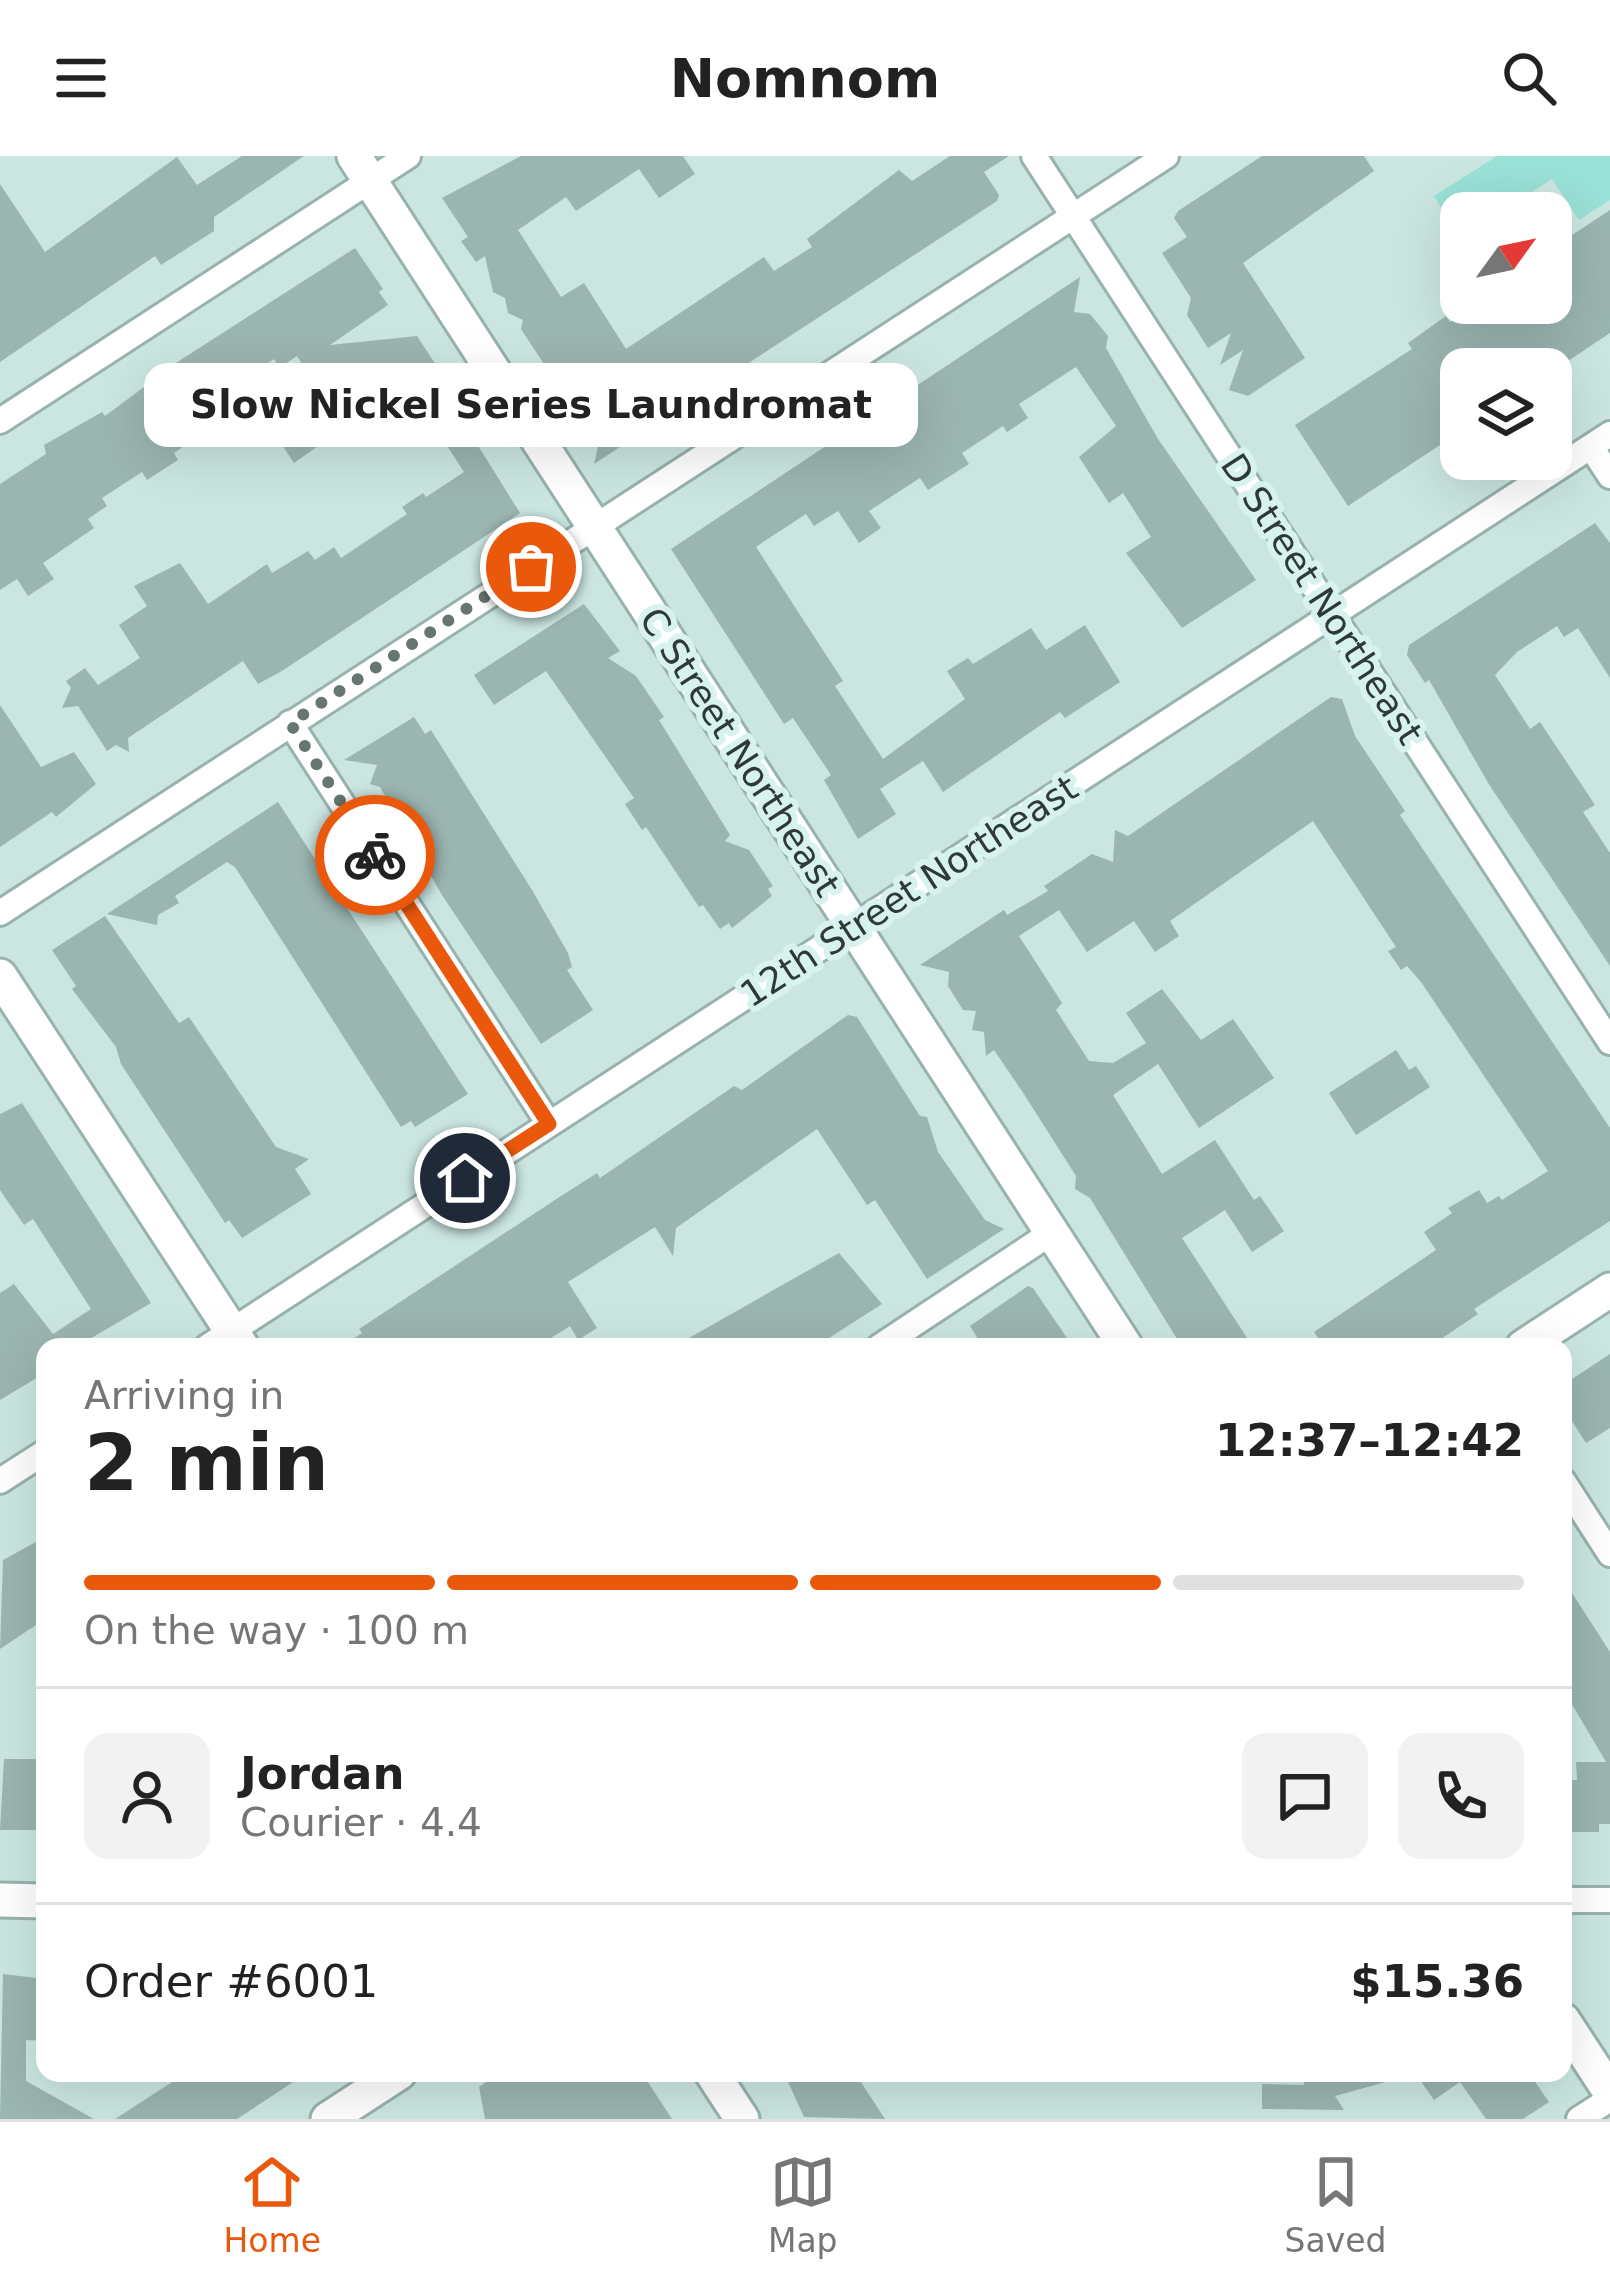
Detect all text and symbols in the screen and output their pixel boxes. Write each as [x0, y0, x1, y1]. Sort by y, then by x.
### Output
icon: menu [48, 45, 114, 111]
icon: search [1496, 45, 1562, 111]
text: Nomnom [670, 47, 940, 110]
north arrow [1440, 192, 1572, 324]
map controls [1440, 192, 1572, 480]
button: layers [1440, 348, 1572, 480]
callout: Slow Nickel Series Laundromat [144, 363, 918, 447]
text: Slow Nickel Series Laundromat [190, 382, 872, 427]
street label: D Street Northeast [1213, 446, 1431, 752]
pin [480, 516, 582, 618]
icon: bag [498, 534, 564, 600]
street label: C Street Northeast [632, 600, 848, 904]
street label: 12th Street Northeast [733, 767, 1085, 1015]
courier [315, 795, 435, 915]
icon: bike [342, 822, 408, 888]
pin [414, 1127, 516, 1229]
icon: home [432, 1145, 498, 1211]
text: Arriving in [84, 1373, 284, 1418]
text: 12:37–12:42 [1215, 1414, 1524, 1467]
text: 2 min [84, 1418, 329, 1508]
text: On the way · 100 m [84, 1608, 469, 1653]
button: person [84, 1733, 210, 1859]
button: chat [1242, 1733, 1368, 1859]
button: phone [1398, 1733, 1524, 1859]
text: Jordan [240, 1747, 404, 1800]
text: Courier · 4.4 [240, 1800, 482, 1845]
text: Order #6001 [84, 1955, 378, 2008]
text: $15.36 [1350, 1955, 1524, 2008]
tab: Home [223, 2149, 321, 2260]
tab: Map [768, 2149, 838, 2260]
tab: Saved [1285, 2149, 1386, 2260]

